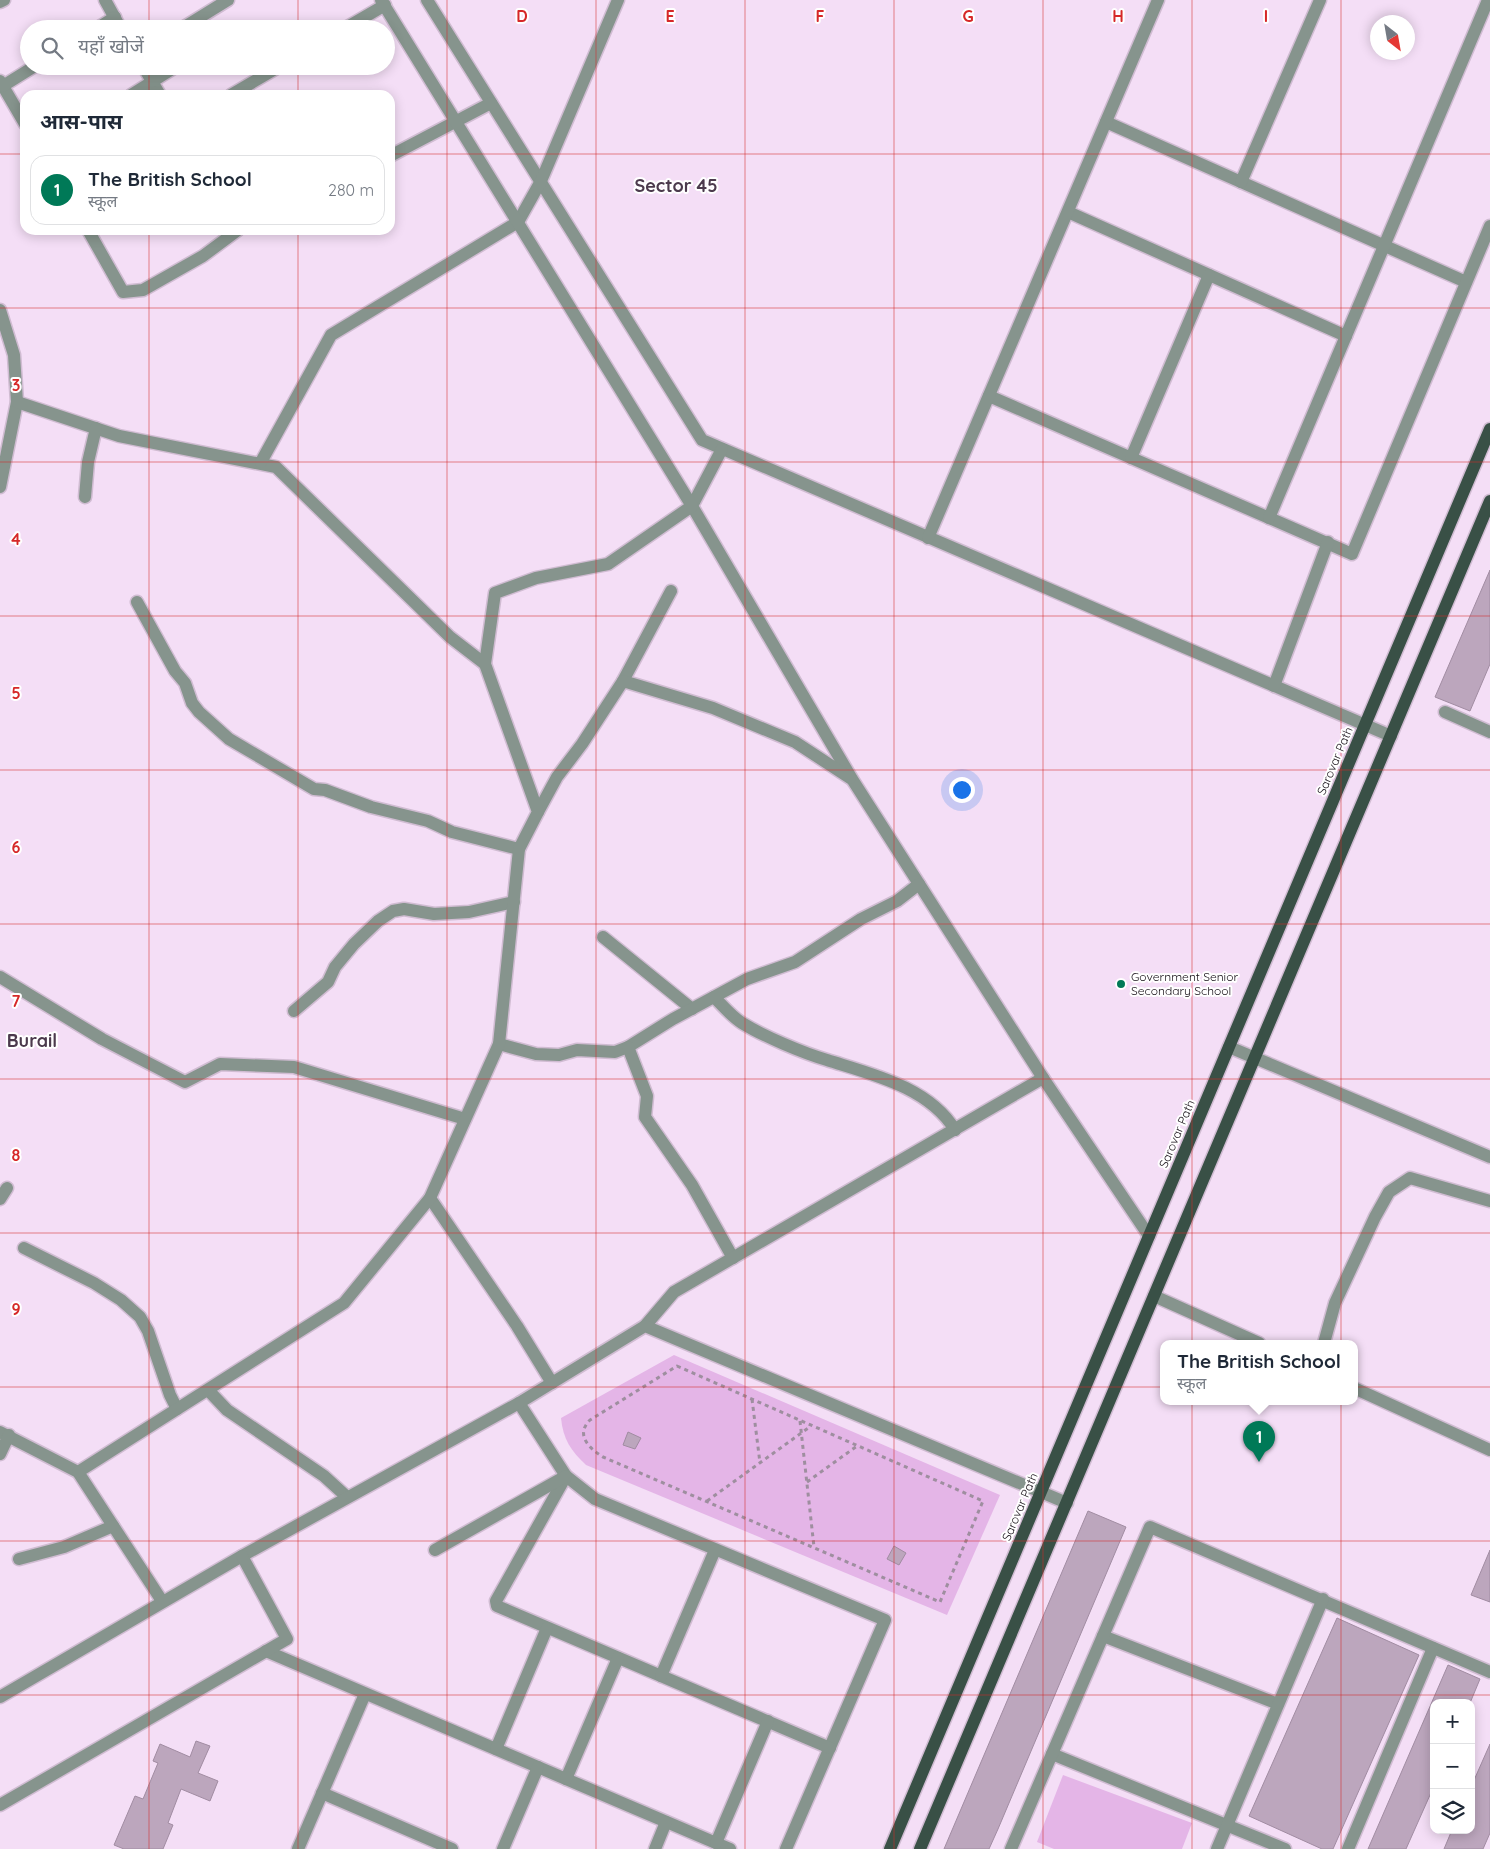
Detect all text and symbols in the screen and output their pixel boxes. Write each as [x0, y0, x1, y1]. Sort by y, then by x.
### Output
text: D [516, 6, 528, 26]
text: E [665, 6, 675, 26]
text: F [816, 6, 825, 26]
text: G [962, 6, 974, 26]
text: H [1112, 6, 1124, 26]
text: I [1264, 6, 1268, 26]
north arrow [1370, 15, 1415, 60]
search box [20, 20, 395, 75]
icon: search [38, 34, 66, 62]
text: यहाँ खोजें [78, 34, 144, 58]
text: आस-पास [40, 108, 122, 134]
text: The British School [88, 167, 252, 191]
district label: Sector 45 [634, 174, 718, 197]
text: 1 [54, 180, 60, 200]
text: 280 m [328, 180, 374, 200]
text: स्कूल [88, 191, 117, 211]
text: 3 [12, 375, 20, 395]
text: 4 [11, 529, 21, 549]
text: 5 [11, 683, 21, 703]
street label: Sarovar Path [1314, 725, 1356, 797]
your location [949, 777, 975, 803]
text: 6 [12, 837, 21, 857]
place label: Government Senior Secondary School [1131, 969, 1238, 998]
marker: Government Senior Secondary School [1115, 978, 1127, 990]
text: 7 [12, 991, 21, 1011]
district label: Burail [7, 1029, 57, 1052]
street label: Sarovar Path [1156, 1098, 1198, 1170]
text: 8 [12, 1145, 21, 1165]
text: 9 [11, 1299, 21, 1319]
popup [1160, 1340, 1358, 1405]
text: The British School [1177, 1349, 1341, 1373]
text: स्कूल [1177, 1373, 1206, 1393]
pin: 1 [1243, 1421, 1275, 1462]
street label: Sarovar Path [999, 1471, 1041, 1543]
map controls [1430, 1699, 1475, 1834]
button: + [1430, 1699, 1475, 1744]
button: − [1430, 1744, 1475, 1789]
button: layers [1430, 1789, 1475, 1834]

